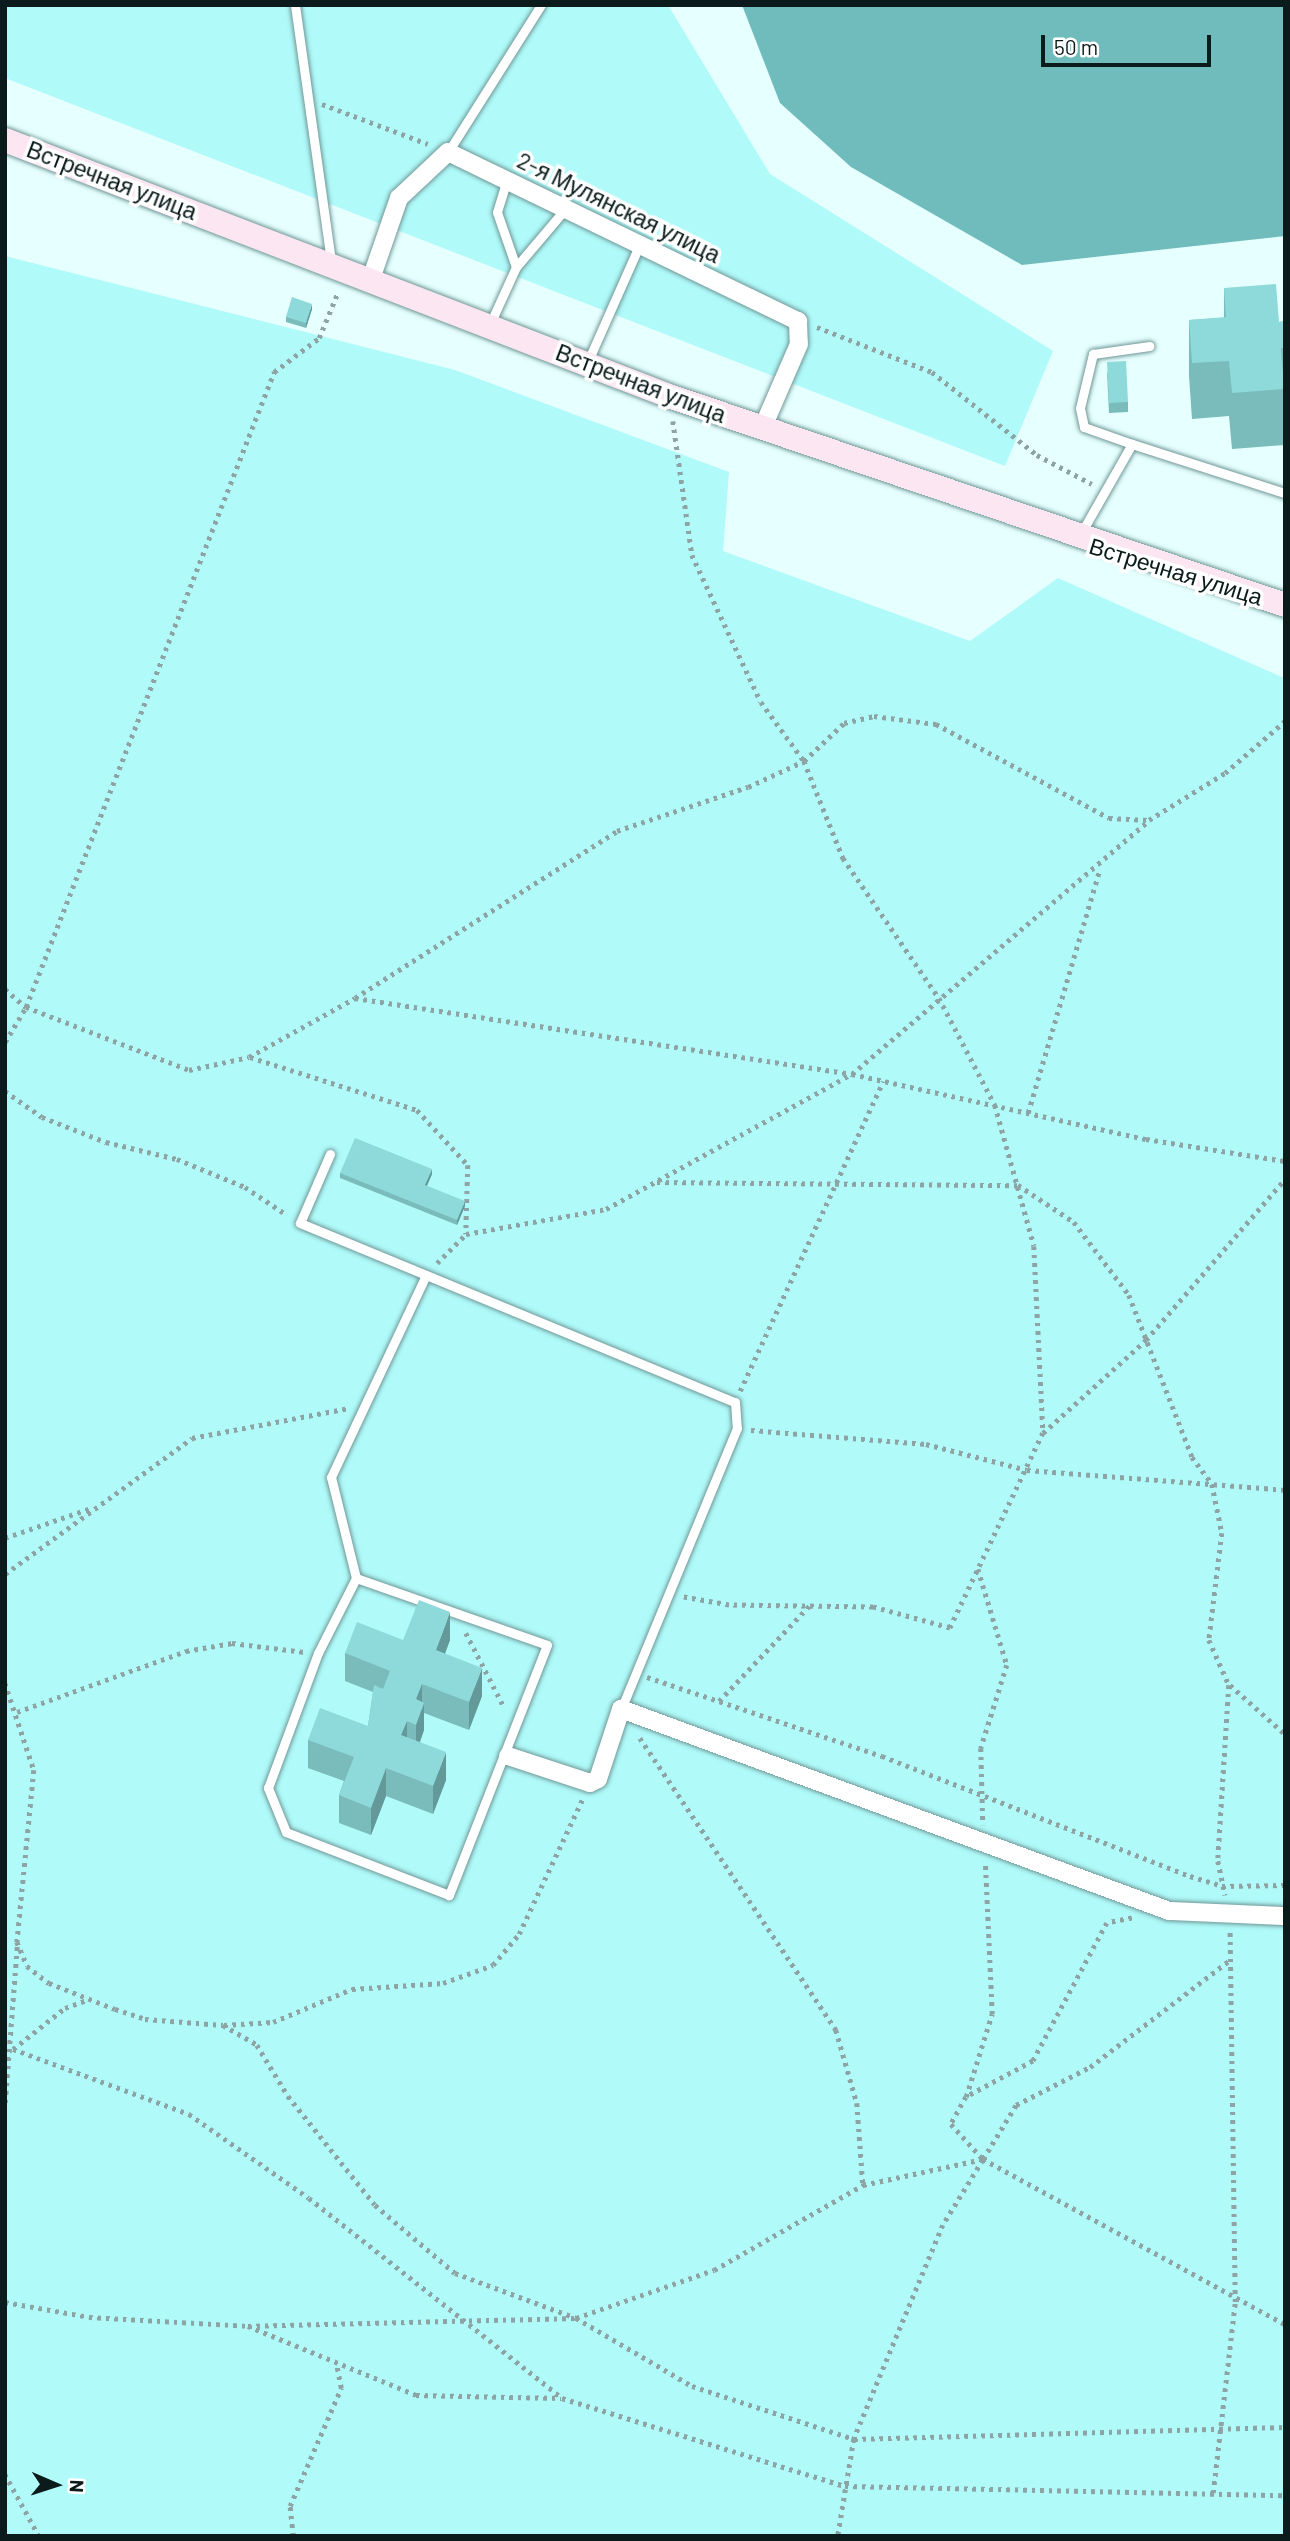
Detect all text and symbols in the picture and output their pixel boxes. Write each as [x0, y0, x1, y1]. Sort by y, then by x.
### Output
scale bar [1045, 21, 1215, 65]
text: 50 m [1054, 34, 1098, 59]
street label: Встречная улица [23, 135, 201, 225]
street label: 2-я Мулянская улица [513, 146, 725, 268]
street label: Встречная улица [552, 338, 730, 428]
street label: Встречная улица [1086, 531, 1266, 611]
north arrow [21, 2450, 91, 2520]
text: N [66, 2479, 89, 2493]

